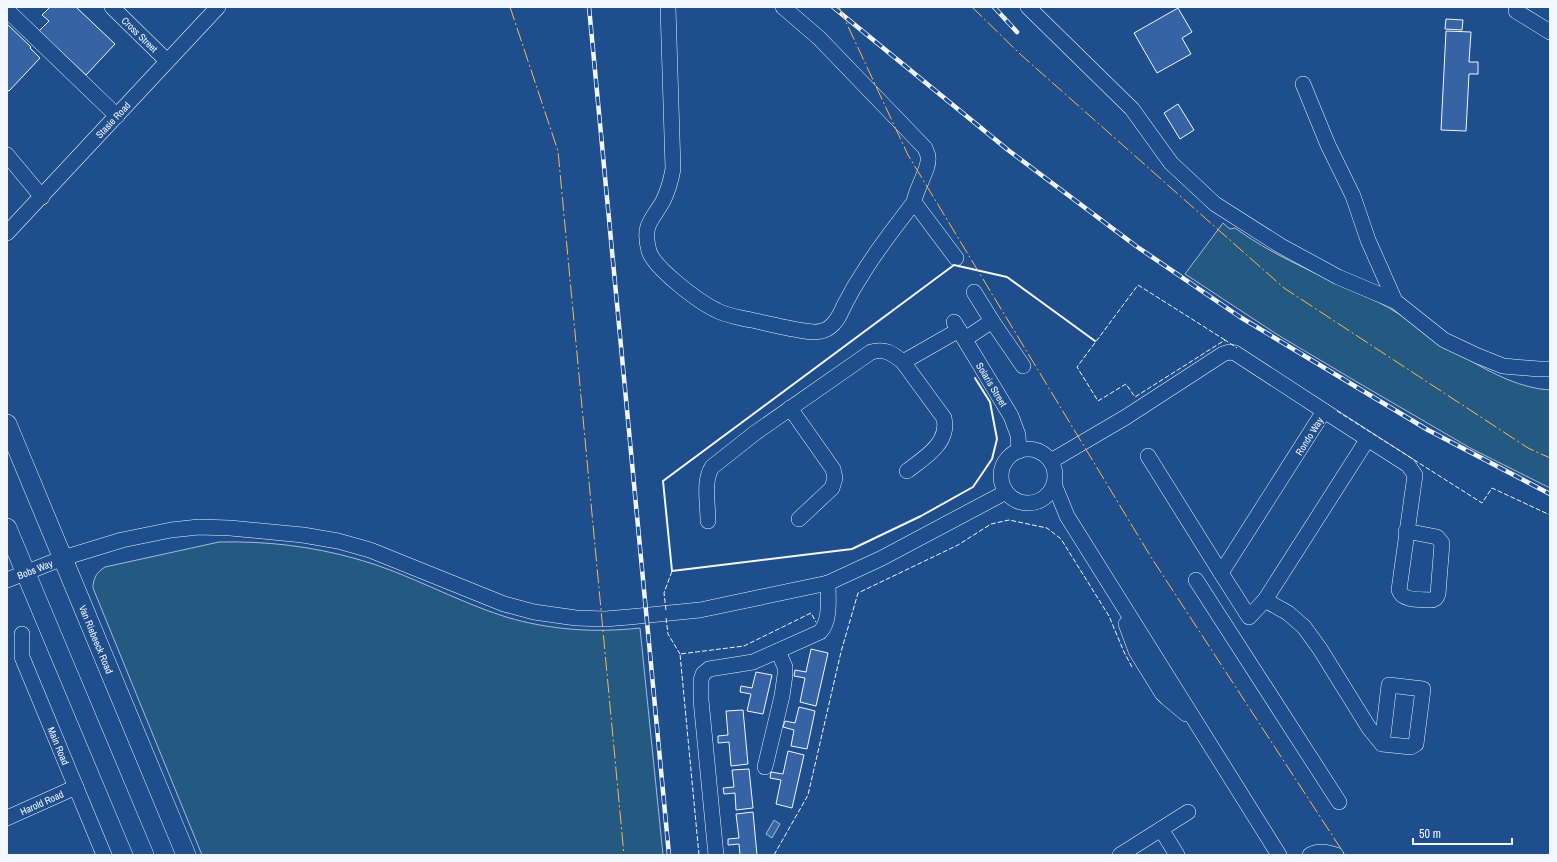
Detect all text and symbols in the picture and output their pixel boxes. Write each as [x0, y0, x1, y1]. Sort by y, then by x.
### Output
street label: Cross Street [119, 14, 161, 56]
street label: Stasie Road [93, 99, 133, 141]
street label: Solaris Street [973, 360, 1010, 410]
street label: Rondo Way [1293, 414, 1327, 458]
street label: Bobs Way [15, 556, 56, 582]
street label: Van Riebeeck Road [76, 603, 116, 676]
street label: Main Road [45, 725, 72, 767]
street label: Harold Road [18, 788, 66, 818]
scale bar [1413, 820, 1512, 846]
text: 50 m [1419, 826, 1441, 842]

